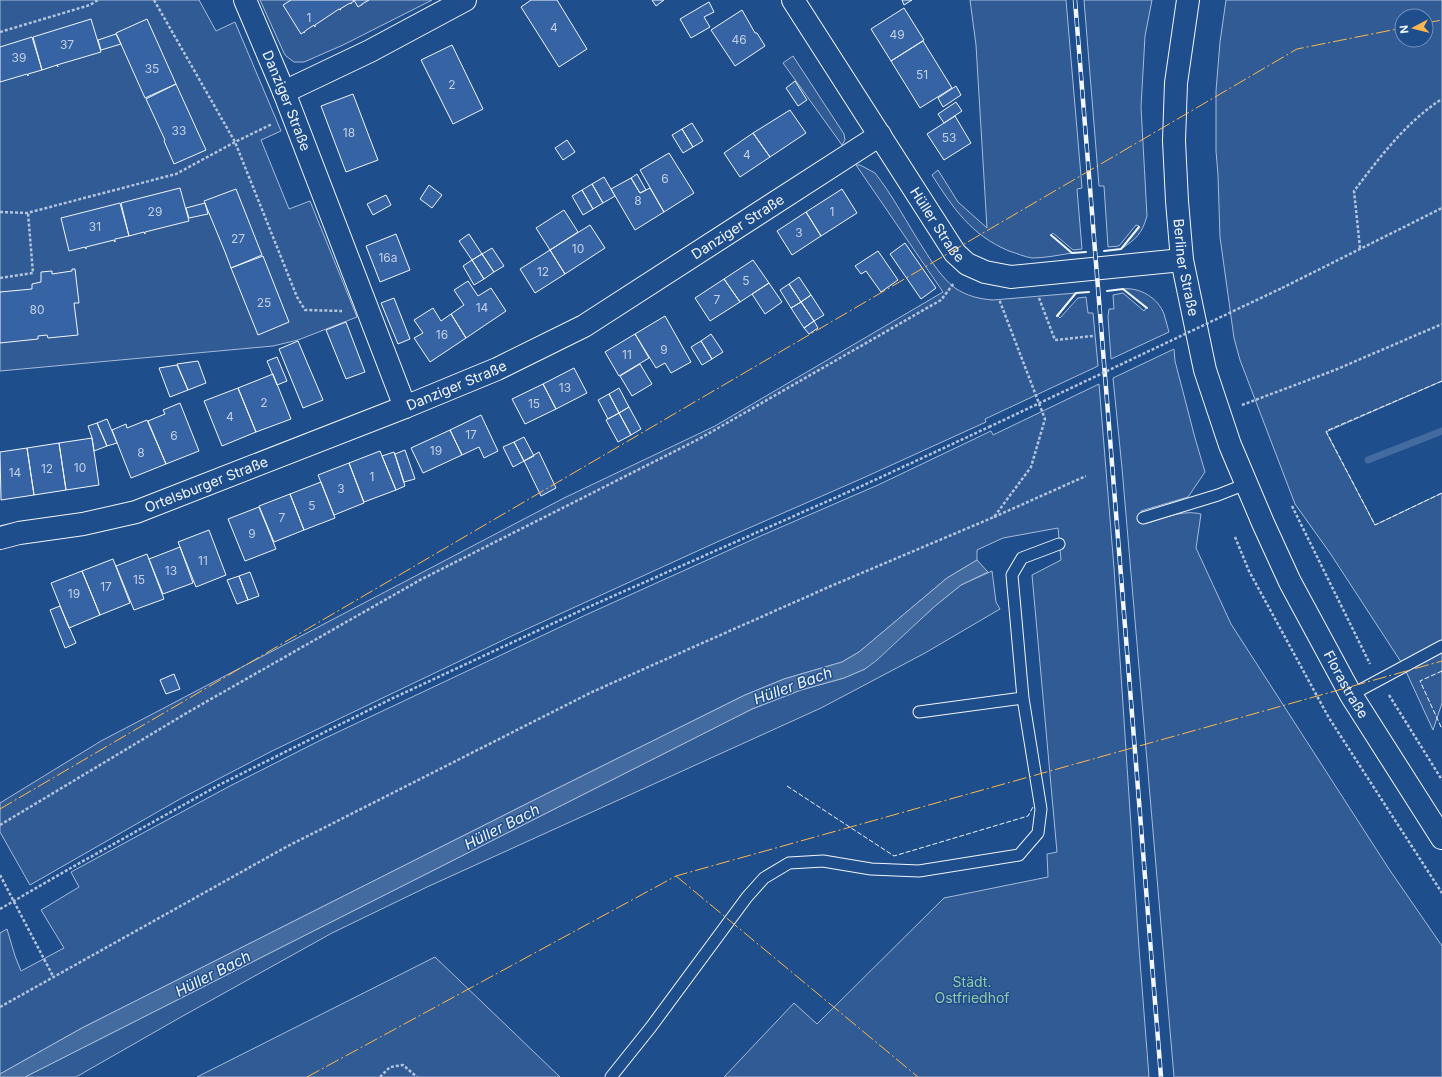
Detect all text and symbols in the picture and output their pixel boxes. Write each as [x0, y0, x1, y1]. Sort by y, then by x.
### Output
north arrow [1394, 8, 1434, 48]
house number: 1 [307, 10, 311, 25]
house number: 4 [550, 20, 558, 35]
text: N [1397, 24, 1412, 34]
house number: 49 [889, 27, 905, 42]
house number: 46 [731, 32, 747, 47]
house number: 37 [60, 37, 74, 52]
street label: Danziger Straße [259, 48, 315, 153]
house number: 39 [12, 50, 26, 65]
house number: 35 [145, 61, 159, 76]
house number: 51 [916, 67, 928, 82]
house number: 2 [448, 77, 456, 92]
house number: 33 [172, 123, 186, 138]
house number: 18 [343, 125, 355, 140]
house number: 53 [942, 130, 956, 145]
house number: 4 [743, 147, 751, 162]
house number: 6 [661, 171, 669, 186]
street label: Hüller Straße [907, 184, 968, 266]
street label: Danziger Straße [688, 190, 787, 262]
house number: 8 [634, 193, 642, 208]
house number: 29 [148, 204, 162, 219]
house number: 1 [830, 204, 834, 219]
street label: Berliner Straße [1171, 218, 1203, 318]
house number: 31 [89, 219, 101, 234]
house number: 3 [795, 225, 803, 240]
house number: 27 [231, 231, 245, 246]
house number: 10 [572, 241, 584, 256]
house number: 16a [378, 250, 398, 265]
house number: 12 [537, 264, 549, 279]
house number: 5 [742, 273, 750, 288]
house number: 7 [714, 292, 721, 307]
house number: 25 [257, 295, 271, 310]
house number: 14 [476, 300, 489, 315]
house number: 80 [30, 302, 45, 317]
house number: 16 [436, 327, 448, 342]
house number: 9 [660, 342, 668, 357]
house number: 11 [622, 347, 632, 362]
street label: Danziger Straße [404, 357, 509, 414]
house number: 13 [559, 380, 571, 395]
house number: 2 [260, 395, 268, 410]
house number: 15 [528, 396, 540, 411]
house number: 4 [226, 409, 234, 424]
house number: 17 [465, 427, 477, 442]
house number: 6 [170, 428, 178, 443]
house number: 19 [430, 443, 442, 458]
house number: 8 [137, 445, 145, 460]
street label: Ortelsburger Straße [142, 452, 270, 516]
house number: 10 [74, 460, 86, 475]
house number: 12 [41, 461, 53, 476]
house number: 14 [9, 465, 22, 480]
house number: 1 [370, 469, 374, 484]
house number: 3 [337, 481, 345, 496]
house number: 5 [308, 498, 316, 513]
house number: 7 [279, 510, 286, 525]
house number: 9 [248, 526, 256, 541]
house number: 11 [198, 553, 208, 568]
house number: 13 [165, 563, 177, 578]
house number: 15 [133, 572, 145, 587]
house number: 17 [100, 579, 112, 594]
house number: 19 [68, 586, 80, 601]
street label: Florastraße [1321, 647, 1373, 721]
water label: Hüller Bach [751, 662, 835, 709]
water label: Hüller Bach [461, 799, 543, 854]
water label: Hüller Bach [172, 946, 254, 1001]
park label: Städt. Ostfriedhof [935, 973, 1009, 1006]

